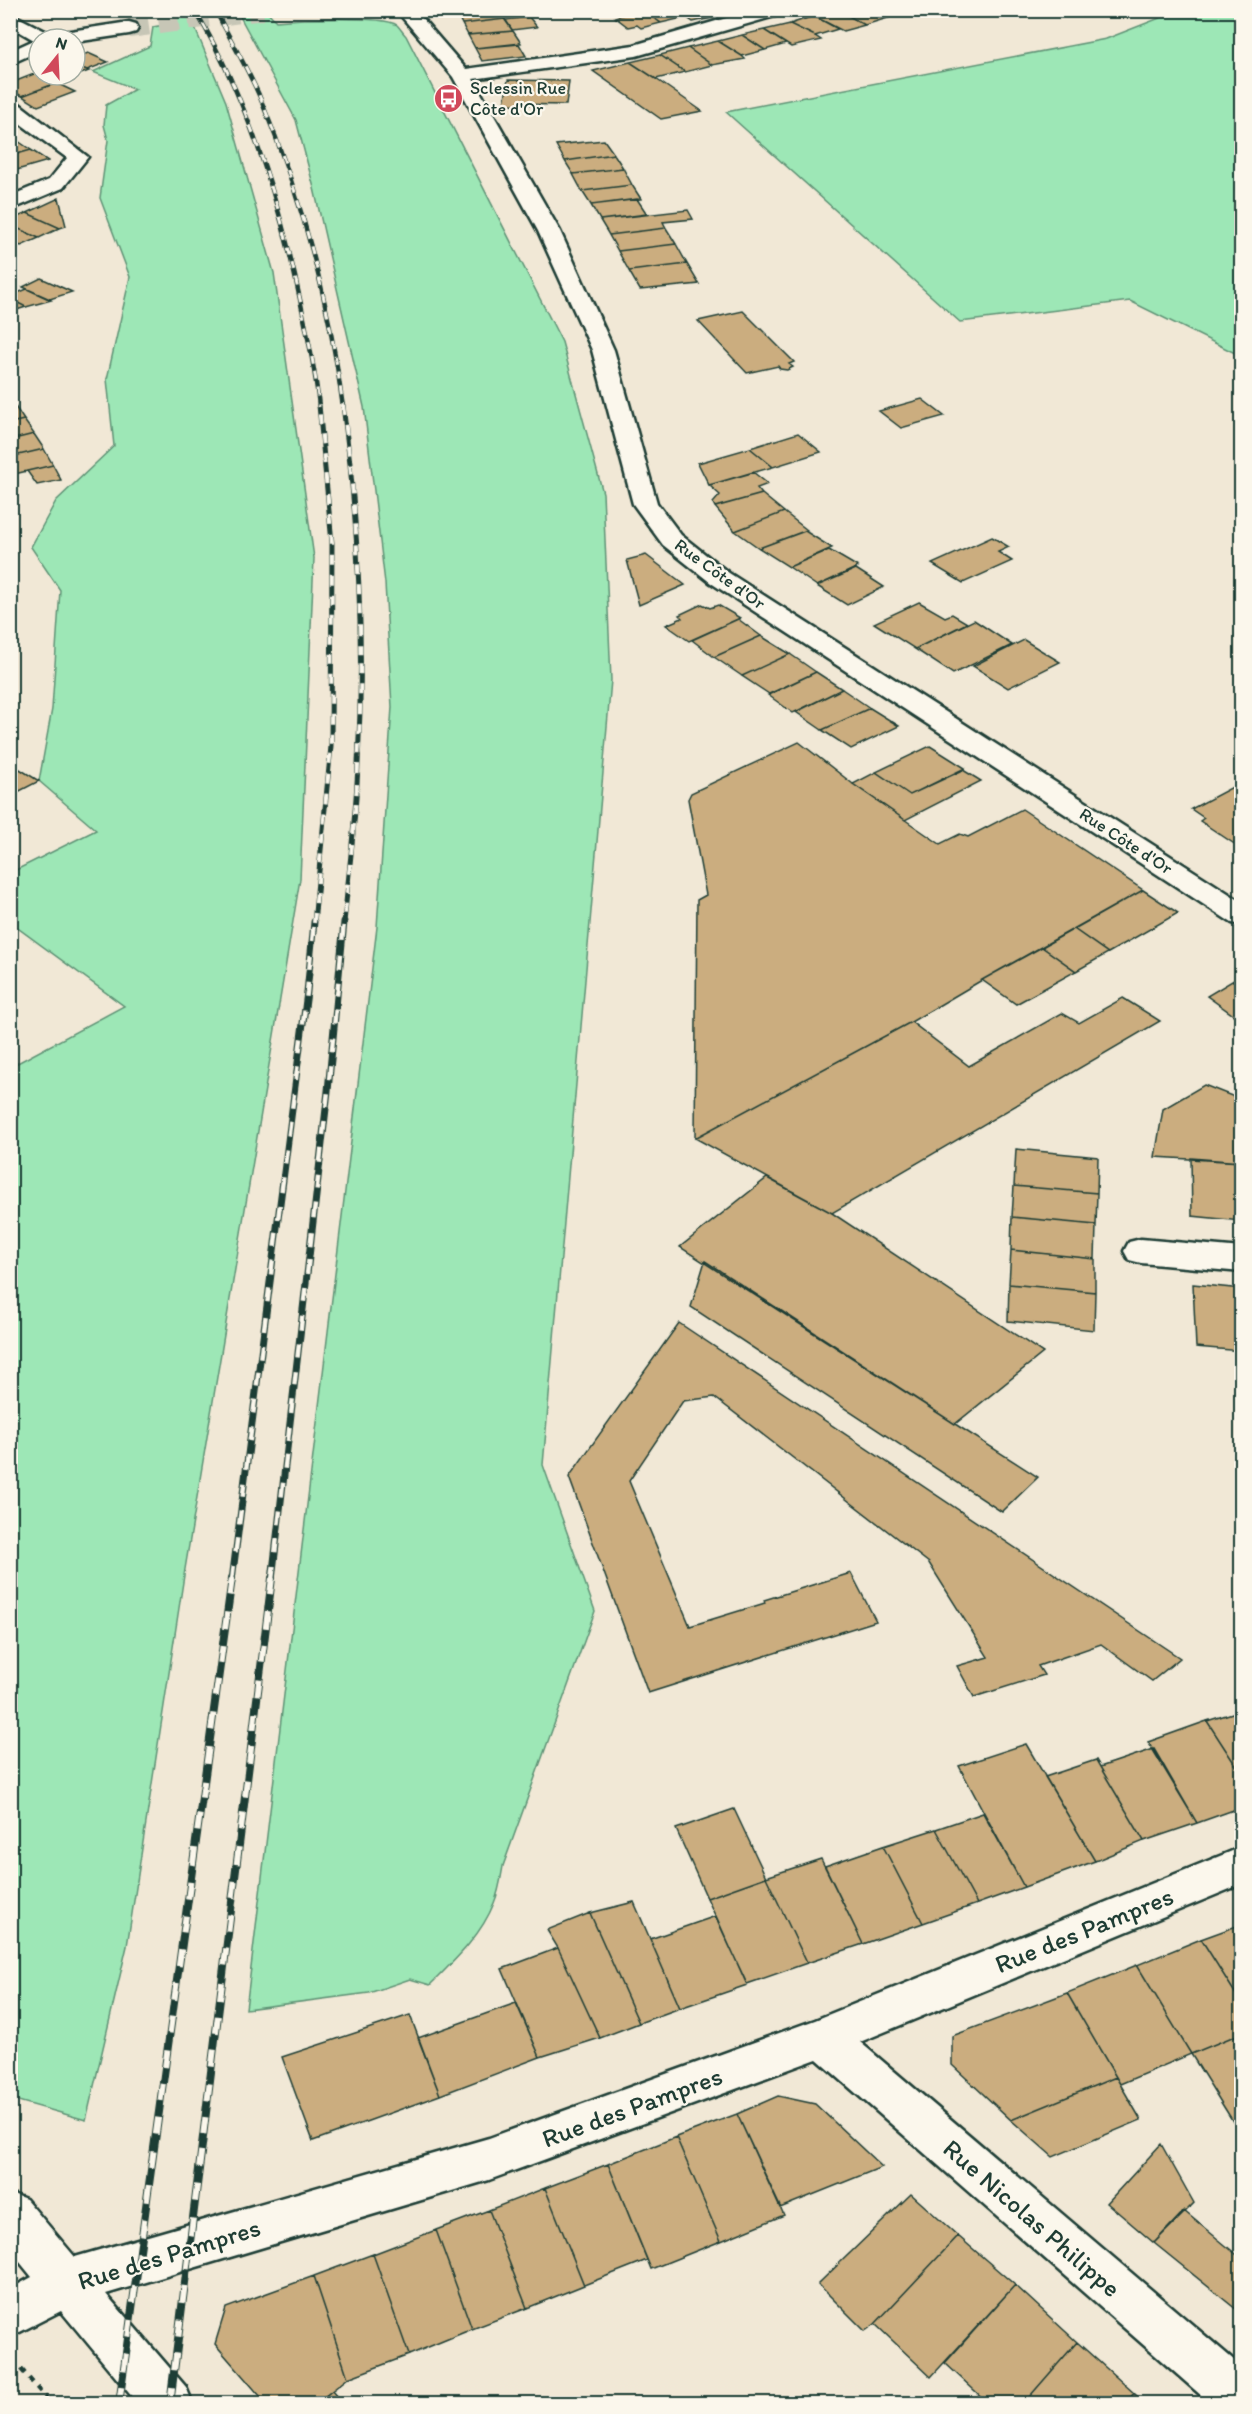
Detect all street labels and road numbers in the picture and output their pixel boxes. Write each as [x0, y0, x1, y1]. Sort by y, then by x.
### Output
street label: Rue Côte d'Or [670, 534, 770, 615]
street label: Rue Côte d'Or [1075, 803, 1177, 880]
street label: Rue des Pampres [990, 1880, 1178, 1980]
street label: Rue des Pampres [537, 2060, 727, 2154]
street label: Rue Nicolas Philippe [937, 2132, 1127, 2304]
street label: Rue des Pampres [74, 2211, 264, 2297]

